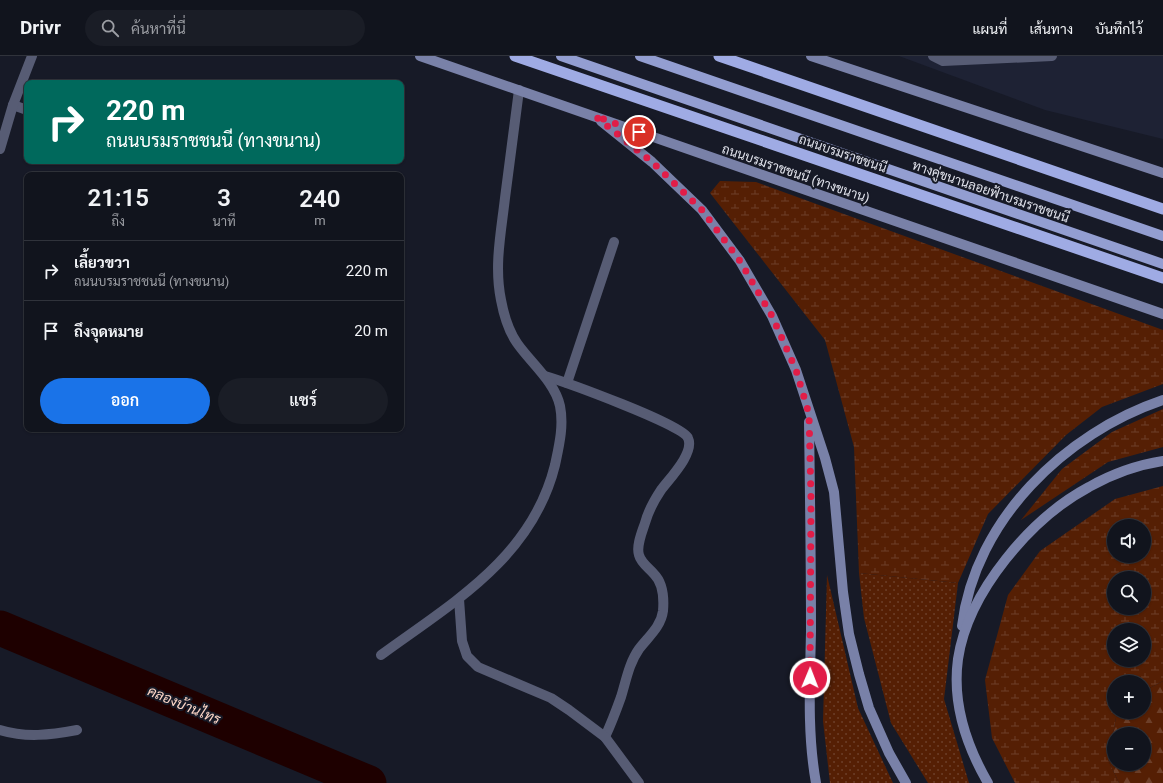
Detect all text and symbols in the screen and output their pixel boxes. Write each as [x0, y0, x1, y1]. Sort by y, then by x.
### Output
search box [85, 10, 365, 46]
text: Drivr [20, 16, 61, 39]
icon: search [99, 17, 121, 39]
text: ค้นหาที่นี่ [131, 20, 186, 38]
text: แผนที่ [972, 21, 1007, 37]
text: เส้นทาง [1029, 21, 1073, 37]
text: บันทึกไว้ [1095, 21, 1143, 37]
text: 220 m [106, 94, 185, 127]
icon: right [40, 96, 92, 148]
pin [622, 115, 656, 149]
icon: arrive [628, 121, 650, 143]
text: ถนนบรมราชชนนี (ทางขนาน) [106, 130, 321, 151]
street label: ถนนบรมราชชนนี [797, 130, 889, 175]
street label: ถนนบรมราชชนนี (ทางขนาน) [720, 139, 872, 206]
street label: ทางคู่ขนานลอยฟ้าบรมราชชนนี [910, 156, 1072, 227]
text: 21:15 [88, 184, 149, 212]
text: 3 [217, 184, 231, 212]
text: 240 [299, 185, 340, 213]
text: m [314, 213, 326, 228]
text: ถึง [112, 214, 125, 229]
text: นาที [213, 214, 236, 229]
text: เลี้ยวขวา [74, 254, 130, 272]
icon: right [40, 260, 62, 282]
text: 220 m [346, 262, 388, 280]
text: ถนนบรมราชชนนี (ทางขนาน) [74, 274, 229, 289]
icon: arrive [40, 320, 62, 342]
text: 20 m [354, 322, 388, 340]
text: ถึงจุดหมาย [74, 323, 144, 341]
button: ออก [40, 378, 210, 424]
button: แชร์ [218, 378, 388, 424]
map controls [1107, 519, 1151, 771]
button: sound [1107, 519, 1151, 563]
button: search [1107, 571, 1151, 615]
button: layers [1107, 623, 1151, 667]
position arrow [789, 657, 831, 699]
button: + [1107, 675, 1151, 719]
water label: คลองบ้านไทร [145, 683, 224, 728]
button: − [1107, 727, 1151, 771]

